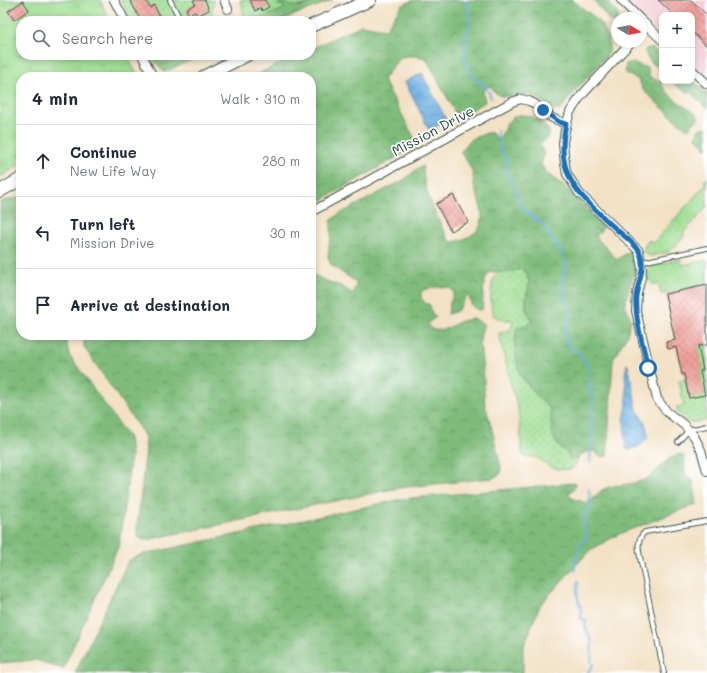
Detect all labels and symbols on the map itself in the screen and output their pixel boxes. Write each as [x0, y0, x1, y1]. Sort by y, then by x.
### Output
north arrow [611, 12, 647, 48]
street label: Mission Drive [388, 101, 477, 160]
route end [534, 101, 552, 119]
route start [639, 359, 657, 377]

